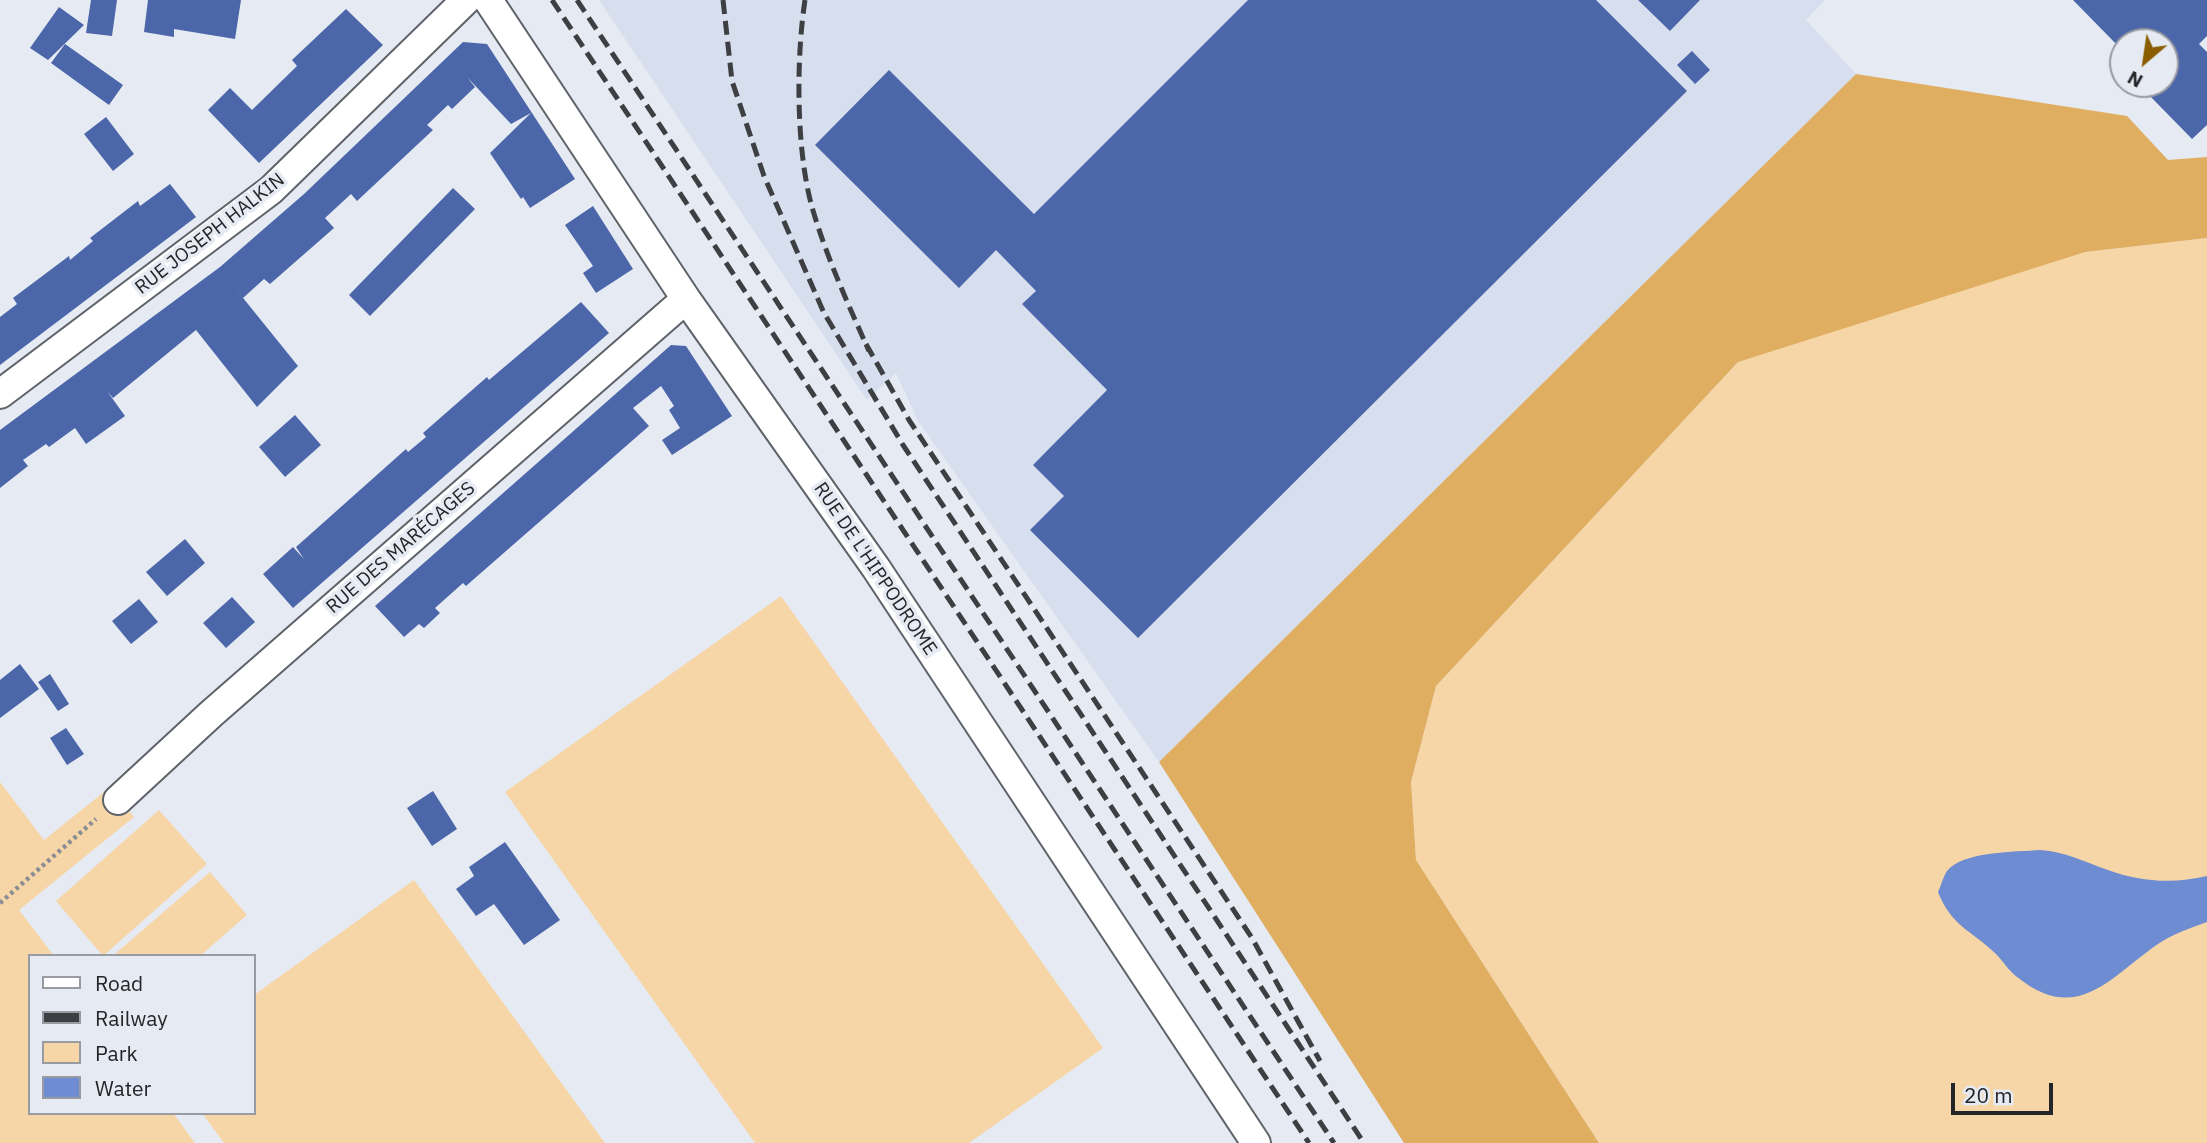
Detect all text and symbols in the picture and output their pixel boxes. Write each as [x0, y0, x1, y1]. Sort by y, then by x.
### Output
north arrow [2109, 28, 2179, 98]
text: N [2123, 66, 2147, 93]
street label: RUE JOSEPH HALKIN [131, 169, 289, 299]
street label: RUE DES MARÉCAGES [322, 477, 480, 619]
street label: RUE DE L'HIPPODROME [809, 478, 941, 660]
legend [28, 954, 256, 1115]
text: Road [95, 969, 143, 997]
text: Railway [95, 1004, 168, 1032]
text: Park [95, 1039, 138, 1067]
scale bar [1955, 1070, 2056, 1114]
text: Water [95, 1074, 151, 1102]
text: 20 m [1964, 1081, 2013, 1109]

